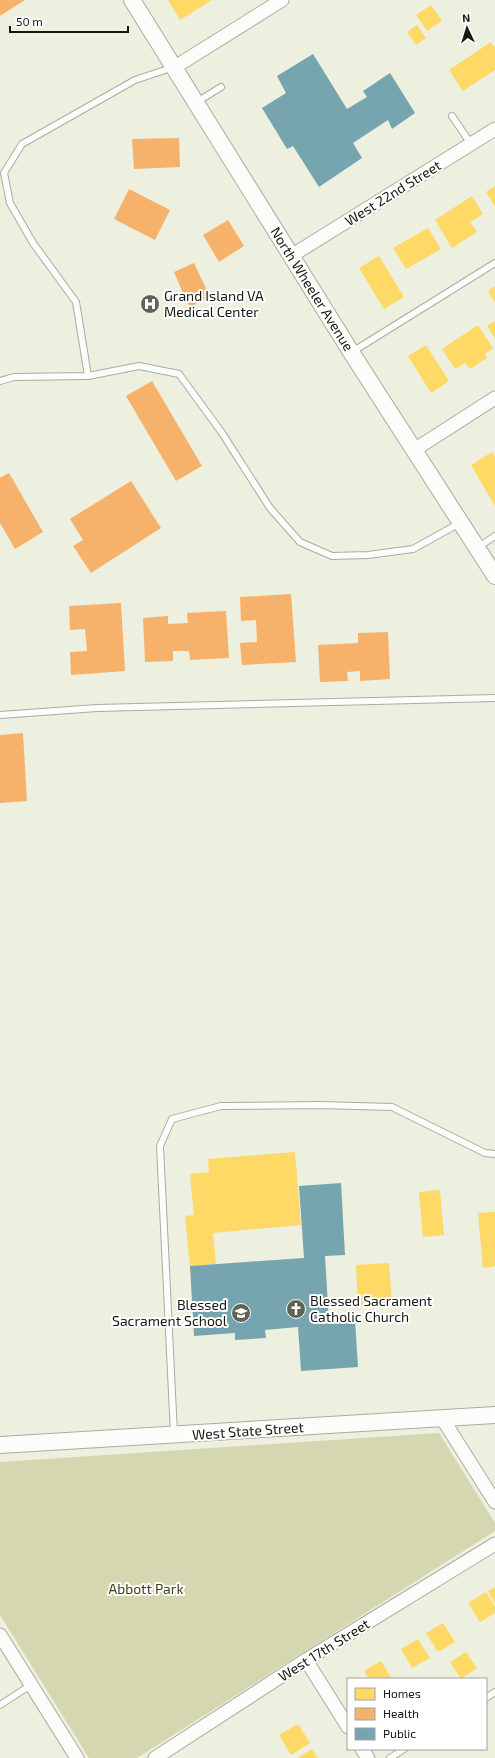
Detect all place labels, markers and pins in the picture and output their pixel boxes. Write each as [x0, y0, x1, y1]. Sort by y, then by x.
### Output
place label: Grand Island VA Medical Center [164, 287, 264, 320]
hospital icon: Grand Island VA Medical Center [139, 293, 161, 315]
place label: Blessed Sacrament Catholic Church [310, 1292, 432, 1325]
place label: Blessed Sacrament School [112, 1296, 228, 1329]
church icon: Blessed Sacrament Catholic Church [285, 1298, 307, 1320]
school or university icon: Blessed Sacrament School [230, 1302, 252, 1324]

